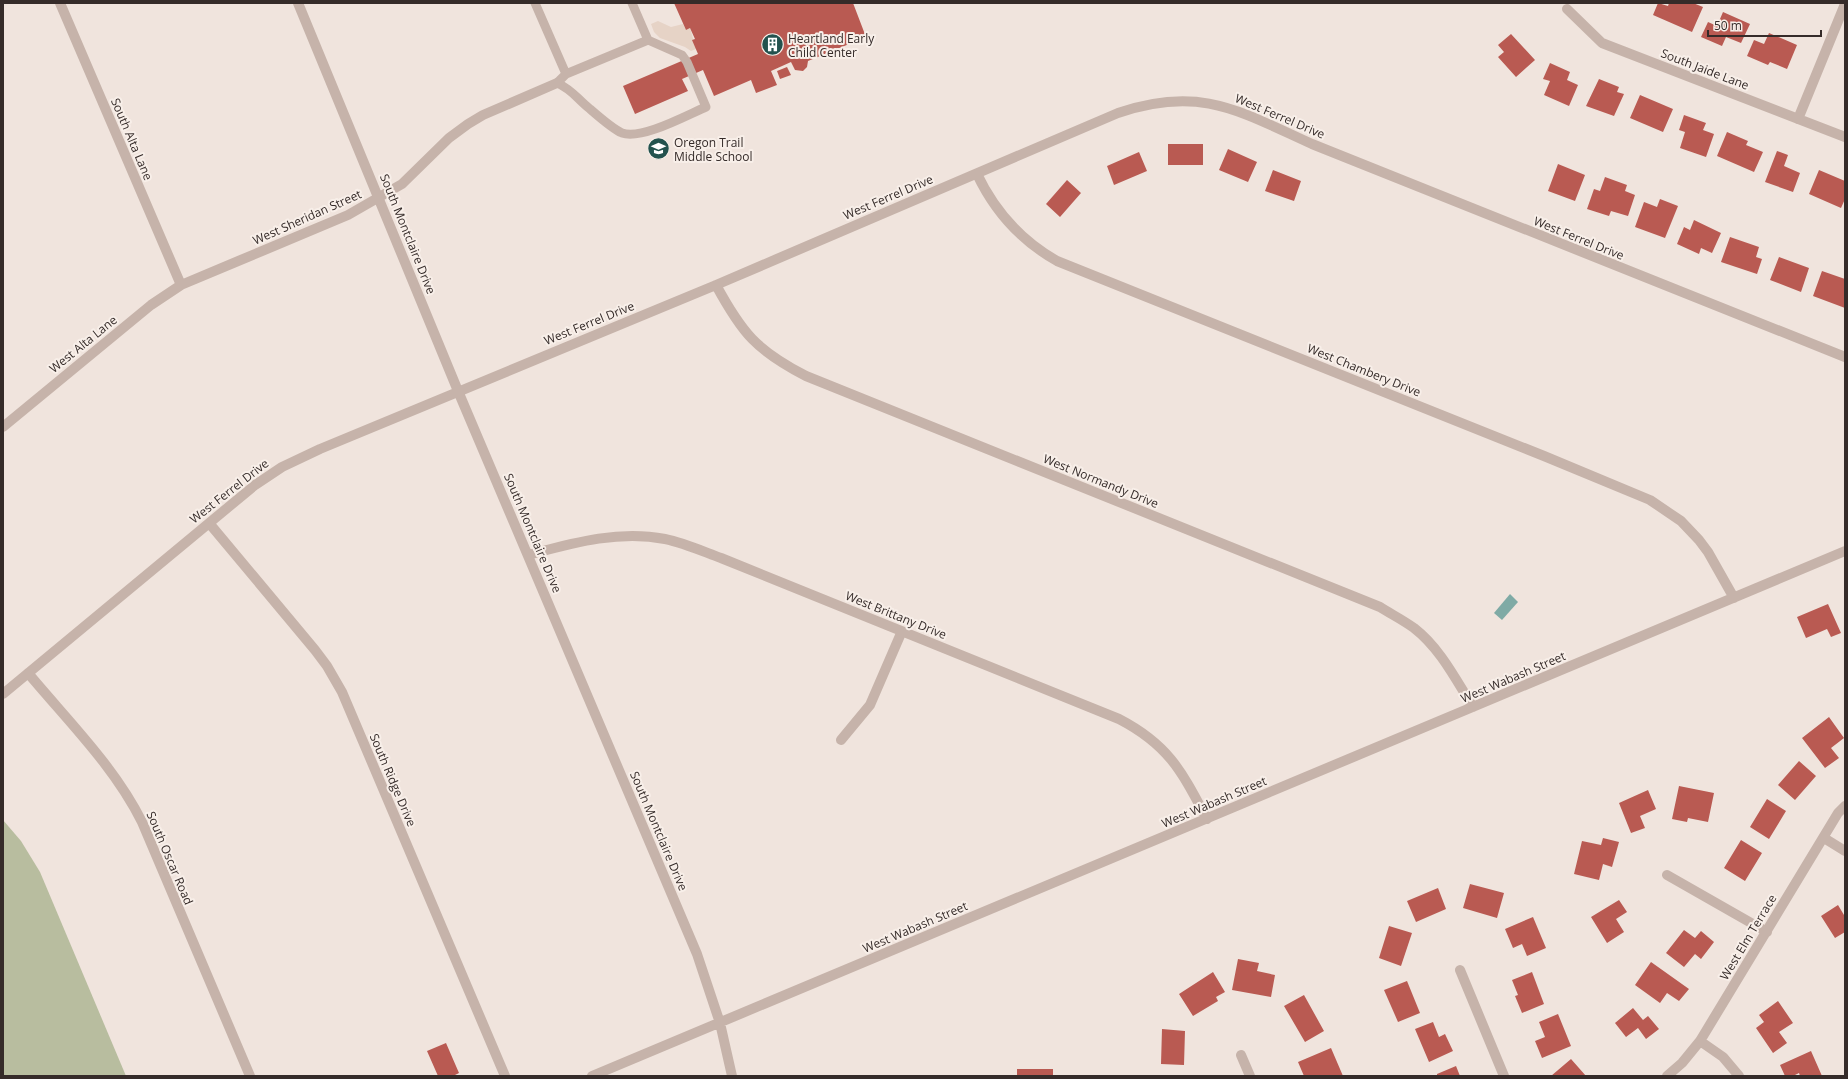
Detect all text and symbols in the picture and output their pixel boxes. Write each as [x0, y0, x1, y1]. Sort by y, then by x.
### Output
scale bar [1708, 12, 1821, 38]
text: 50 m [1714, 17, 1742, 34]
place label: Heartland Early Child Center [788, 30, 875, 61]
building icon: Heartland Early Child Center [759, 32, 785, 58]
street label: South Jaide Lane [1659, 44, 1752, 94]
street label: West Ferrel Drive [1233, 89, 1328, 143]
street label: South Alta Lane [107, 95, 157, 183]
place label: Oregon Trail Middle School [674, 134, 753, 165]
school or university icon: Oregon Trail Middle School [646, 136, 672, 162]
street label: West Ferrel Drive [841, 170, 936, 224]
street label: South Montclaire Drive [376, 171, 440, 297]
street label: West Sheridan Street [250, 185, 364, 249]
street label: West Ferrel Drive [1531, 212, 1627, 264]
street label: West Ferrel Drive [541, 297, 637, 349]
street label: West Alta Lane [46, 311, 121, 377]
street label: West Chambery Drive [1305, 339, 1424, 401]
street label: West Normandy Drive [1041, 450, 1161, 512]
street label: West Ferrel Drive [186, 455, 272, 527]
street label: South Montclaire Drive [500, 471, 566, 596]
street label: West Brittany Drive [843, 587, 949, 643]
street label: West Wabash Street [1458, 647, 1568, 707]
street label: South Ridge Drive [366, 731, 420, 829]
street label: South Montclaire Drive [626, 769, 692, 894]
street label: West Wabash Street [1159, 772, 1269, 832]
street label: South Oscar Road [143, 809, 197, 907]
street label: West Elm Terrace [1716, 891, 1780, 983]
street label: West Wabash Street [860, 897, 970, 957]

